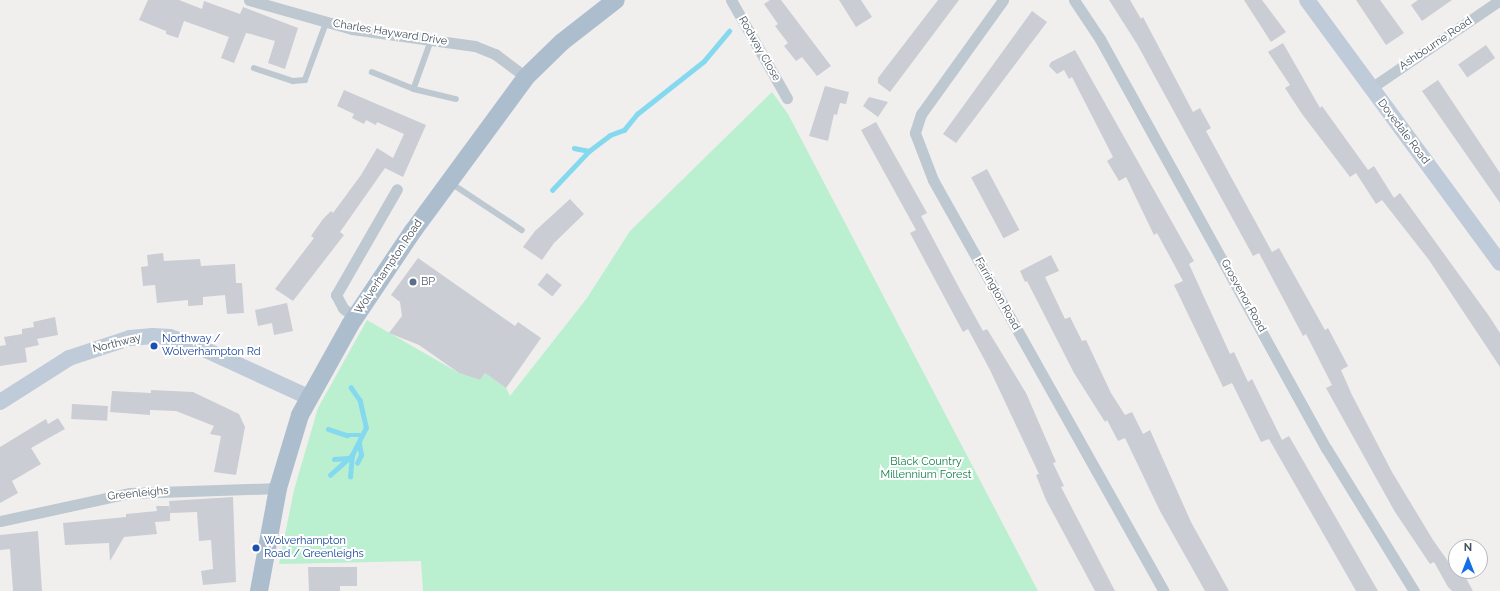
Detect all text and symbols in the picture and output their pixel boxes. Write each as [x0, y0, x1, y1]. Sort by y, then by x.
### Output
street label: Rodway Close [735, 14, 783, 84]
street label: Ashbourne Road [1397, 15, 1475, 73]
street label: Charles Hayward Drive [332, 17, 448, 49]
street label: Dovedale Road [1374, 97, 1432, 167]
street label: Wolverhampton Road [352, 217, 426, 317]
street label: Farrington Road [972, 255, 1022, 333]
street label: Grosvenor Road [1217, 257, 1269, 335]
place label: BP [421, 275, 435, 289]
marker: BP [408, 277, 418, 287]
street label: Northway [91, 332, 143, 356]
place label: Northway / Wolverhampton Rd [162, 333, 261, 359]
marker: Northway / Wolverhampton Rd [149, 341, 159, 351]
park label: Black Country Millennium Forest [881, 456, 971, 482]
street label: Greenleighs [107, 484, 169, 504]
place label: Wolverhampton Road / Greenleighs [264, 535, 364, 561]
north arrow [1448, 539, 1488, 579]
text: N [1464, 541, 1472, 554]
marker: Wolverhampton Road / Greenleighs [251, 543, 261, 553]

